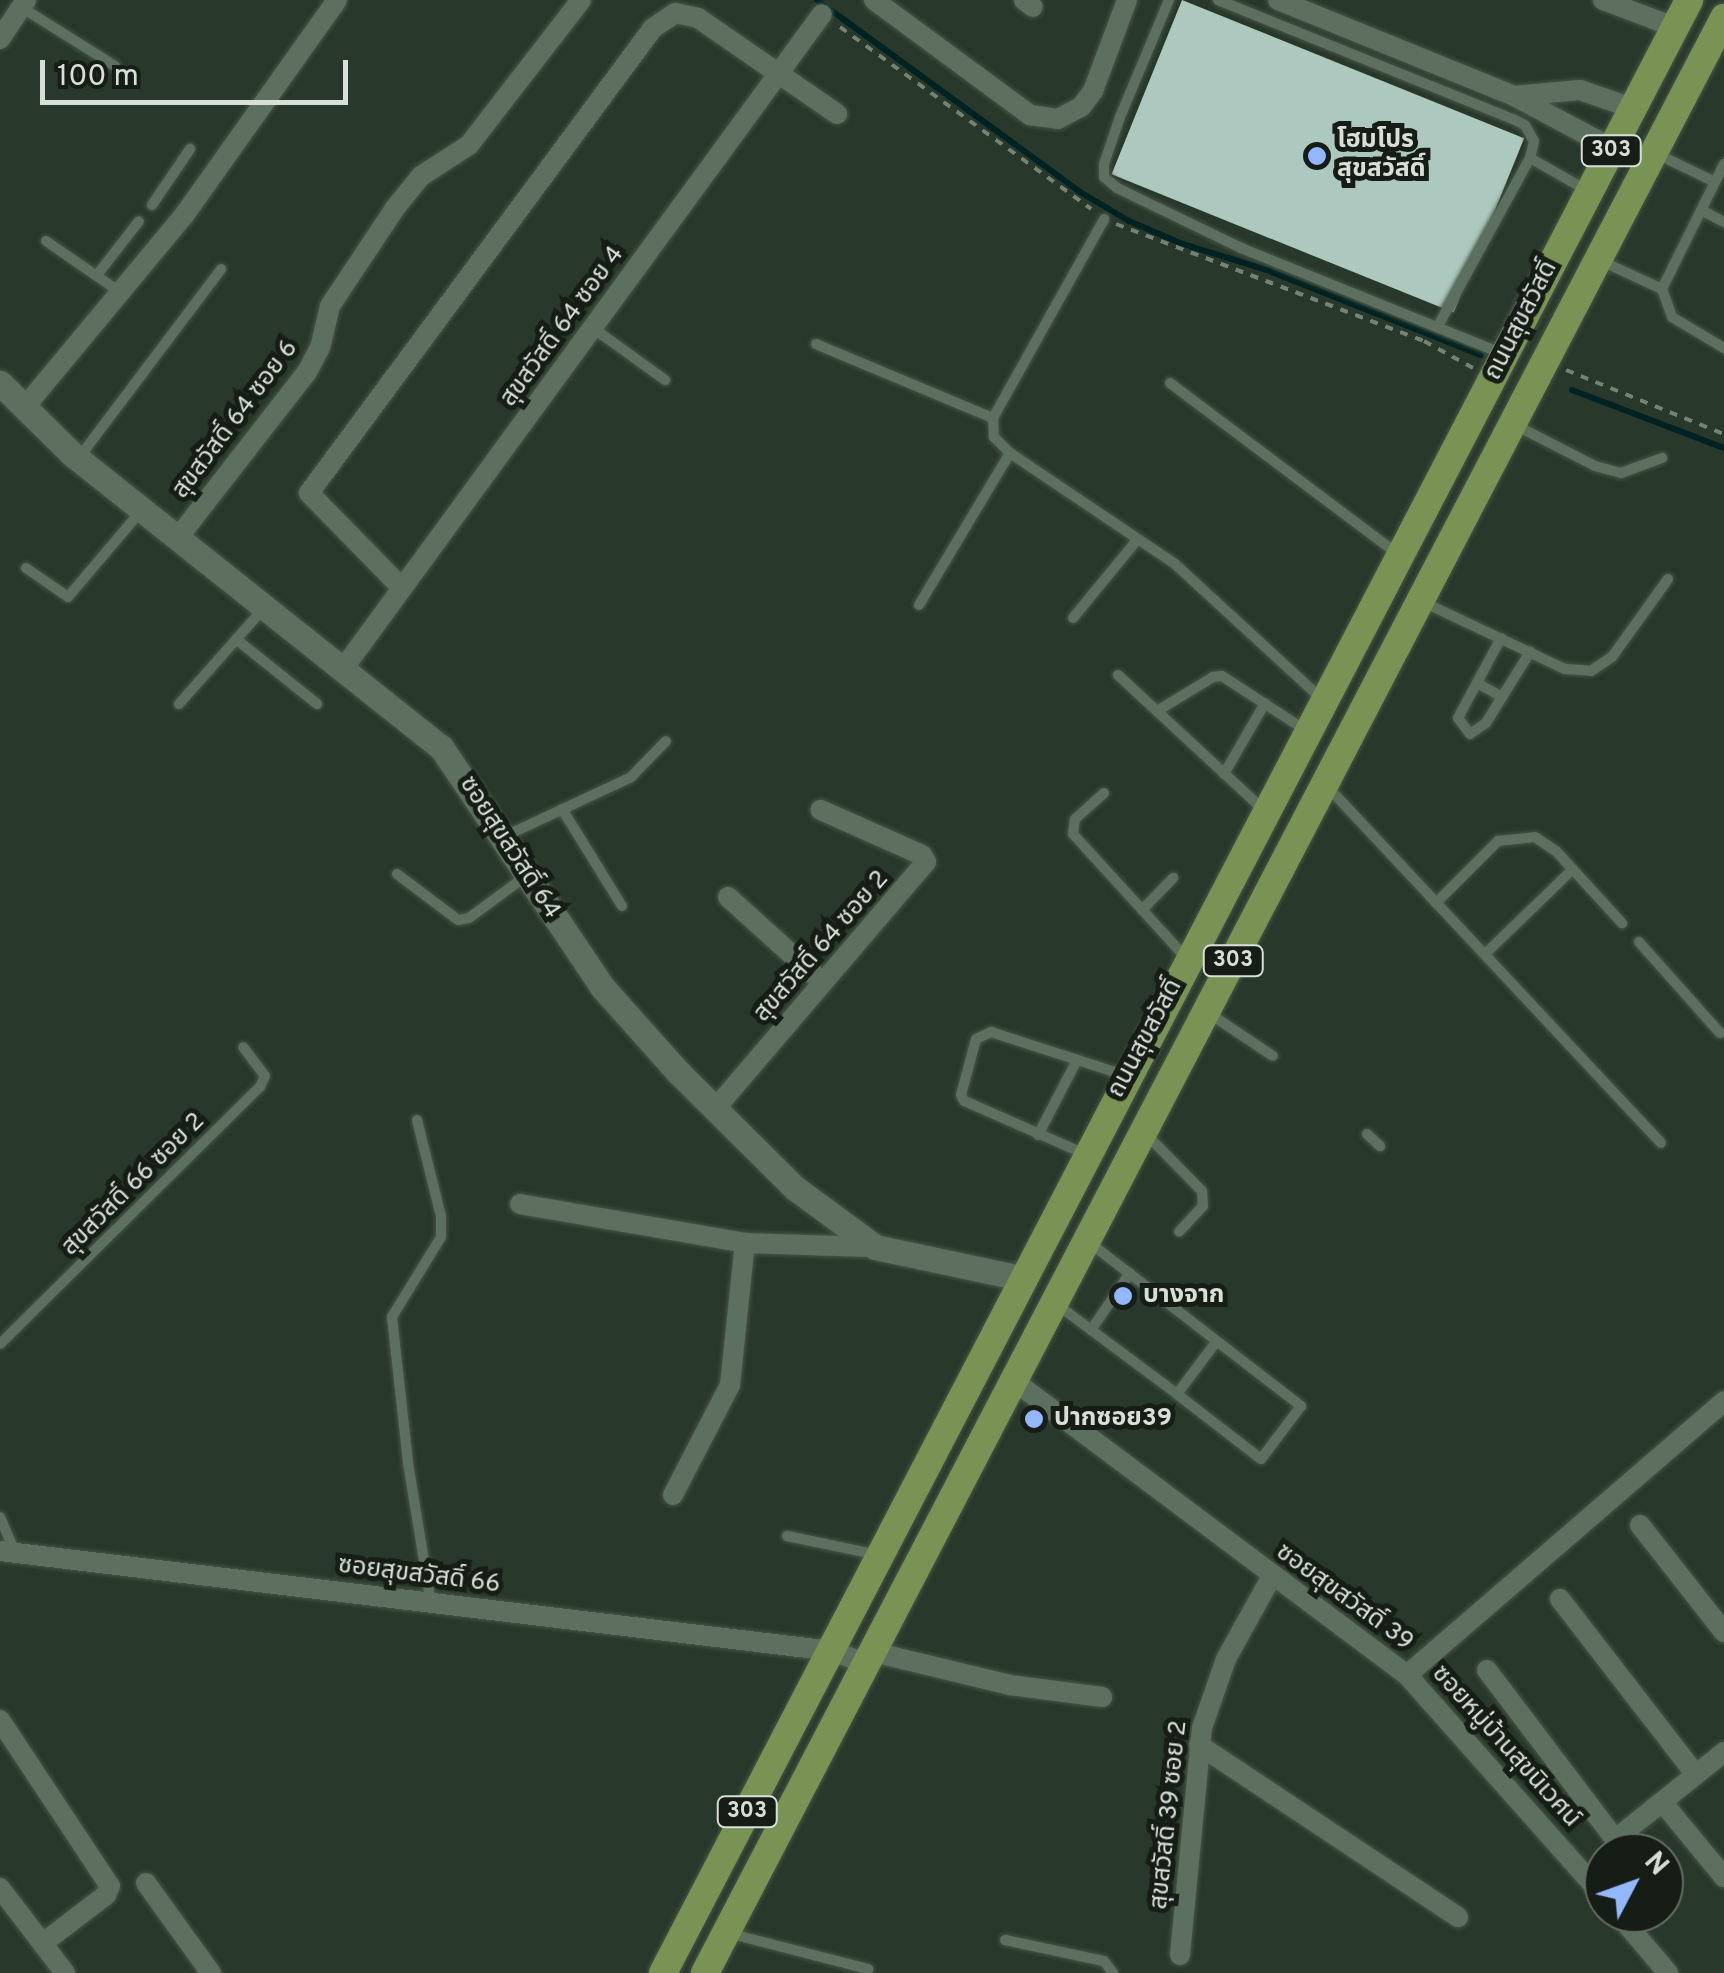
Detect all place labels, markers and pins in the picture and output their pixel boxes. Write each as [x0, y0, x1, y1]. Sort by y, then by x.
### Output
place label: โฮมโปร สุขสวัสดิ์ [1337, 127, 1426, 186]
marker: โฮมโปร สุขสวัสดิ์ [1306, 145, 1328, 167]
place label: บางจาก [1143, 1281, 1224, 1311]
marker: บางจาก [1112, 1285, 1134, 1307]
place label: ปากซอย39 [1054, 1404, 1172, 1434]
marker: ปากซอย39 [1023, 1408, 1045, 1430]

